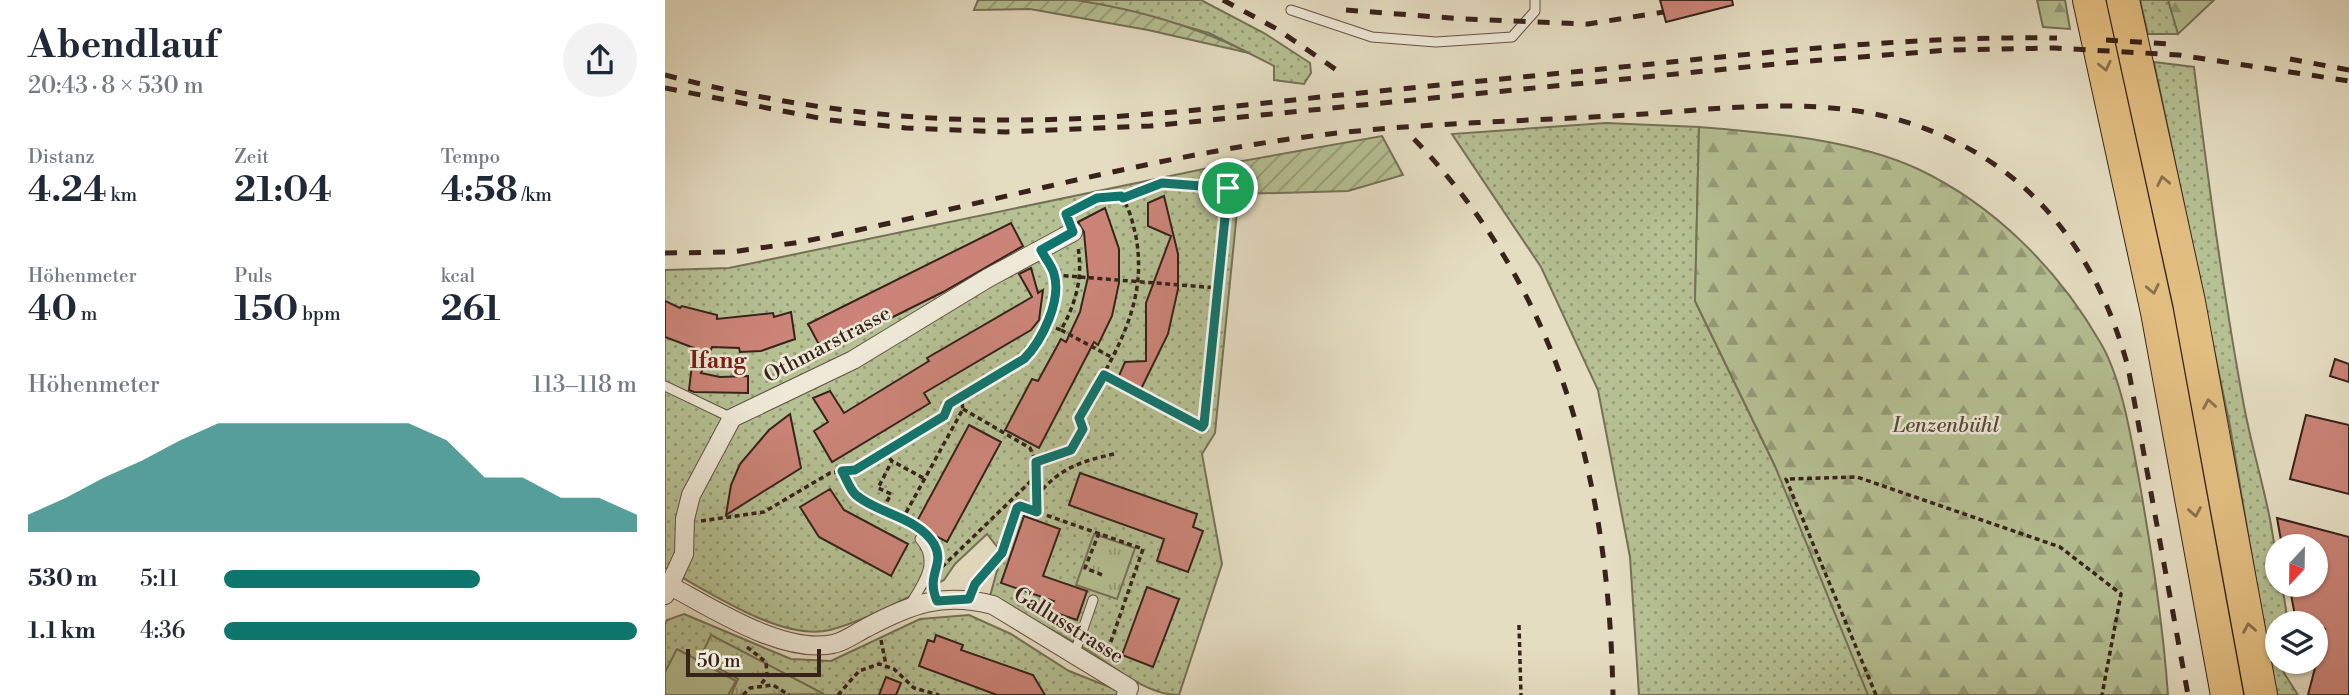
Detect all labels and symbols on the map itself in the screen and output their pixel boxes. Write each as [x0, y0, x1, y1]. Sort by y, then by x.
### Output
one-way arrow [2096, 60, 2111, 72]
pin [1198, 158, 1258, 218]
one-way arrow [2157, 175, 2172, 187]
one-way arrow [2144, 283, 2159, 295]
street label: Othmarstrasse [759, 301, 895, 389]
district label: Ifang [690, 347, 747, 375]
one-way arrow [2202, 398, 2217, 410]
park label: Lenzenbühl [1892, 413, 2000, 439]
one-way arrow [2187, 506, 2202, 518]
north arrow [2265, 534, 2327, 597]
street label: Gallusstrasse [1009, 582, 1128, 670]
one-way arrow [2242, 622, 2257, 634]
scale bar [686, 646, 821, 678]

